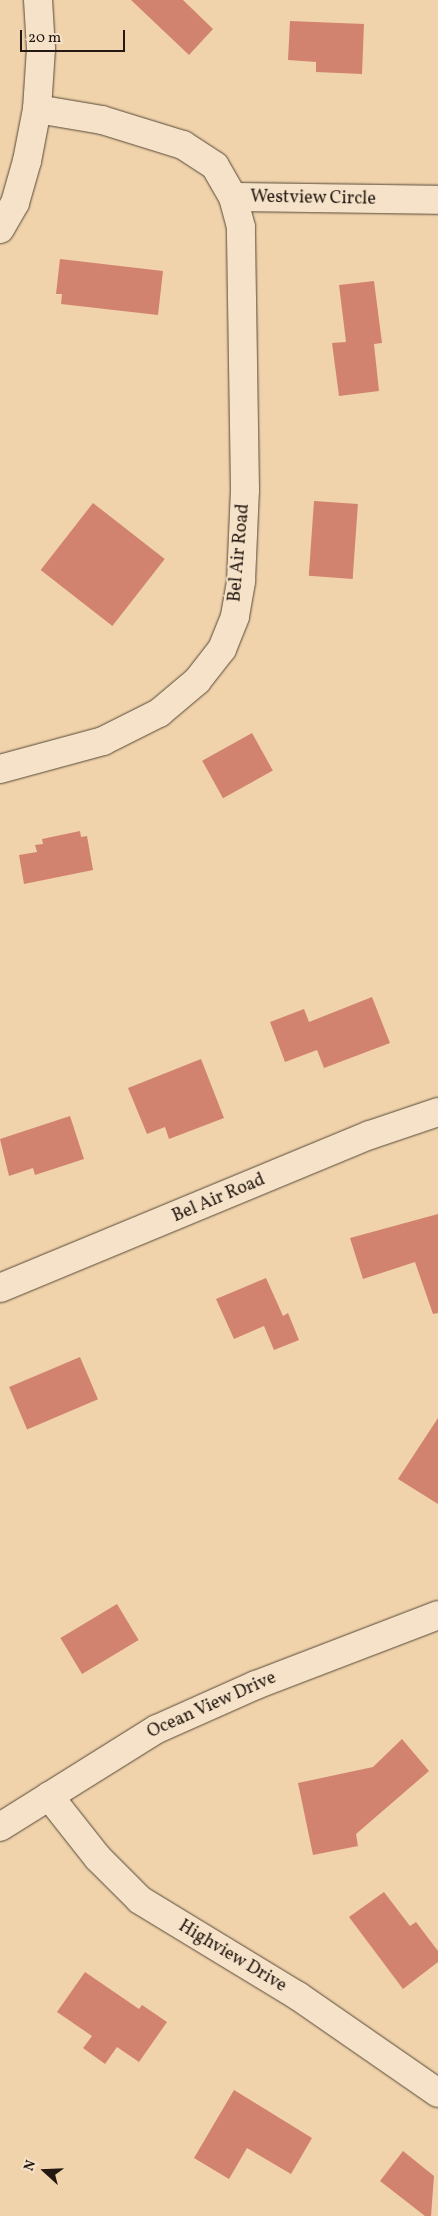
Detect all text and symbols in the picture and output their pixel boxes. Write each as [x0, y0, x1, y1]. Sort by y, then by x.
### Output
scale bar [22, 20, 128, 52]
text: 20 m [28, 28, 61, 49]
street label: Westview Circle [250, 187, 376, 211]
street label: Bel Air Road [225, 503, 255, 603]
street label: Bel Air Road [169, 1170, 269, 1228]
street label: Ocean View Drive [144, 1668, 280, 1744]
street label: Highview Drive [174, 1916, 290, 1998]
north arrow [20, 2146, 70, 2196]
text: N [20, 2158, 41, 2174]

